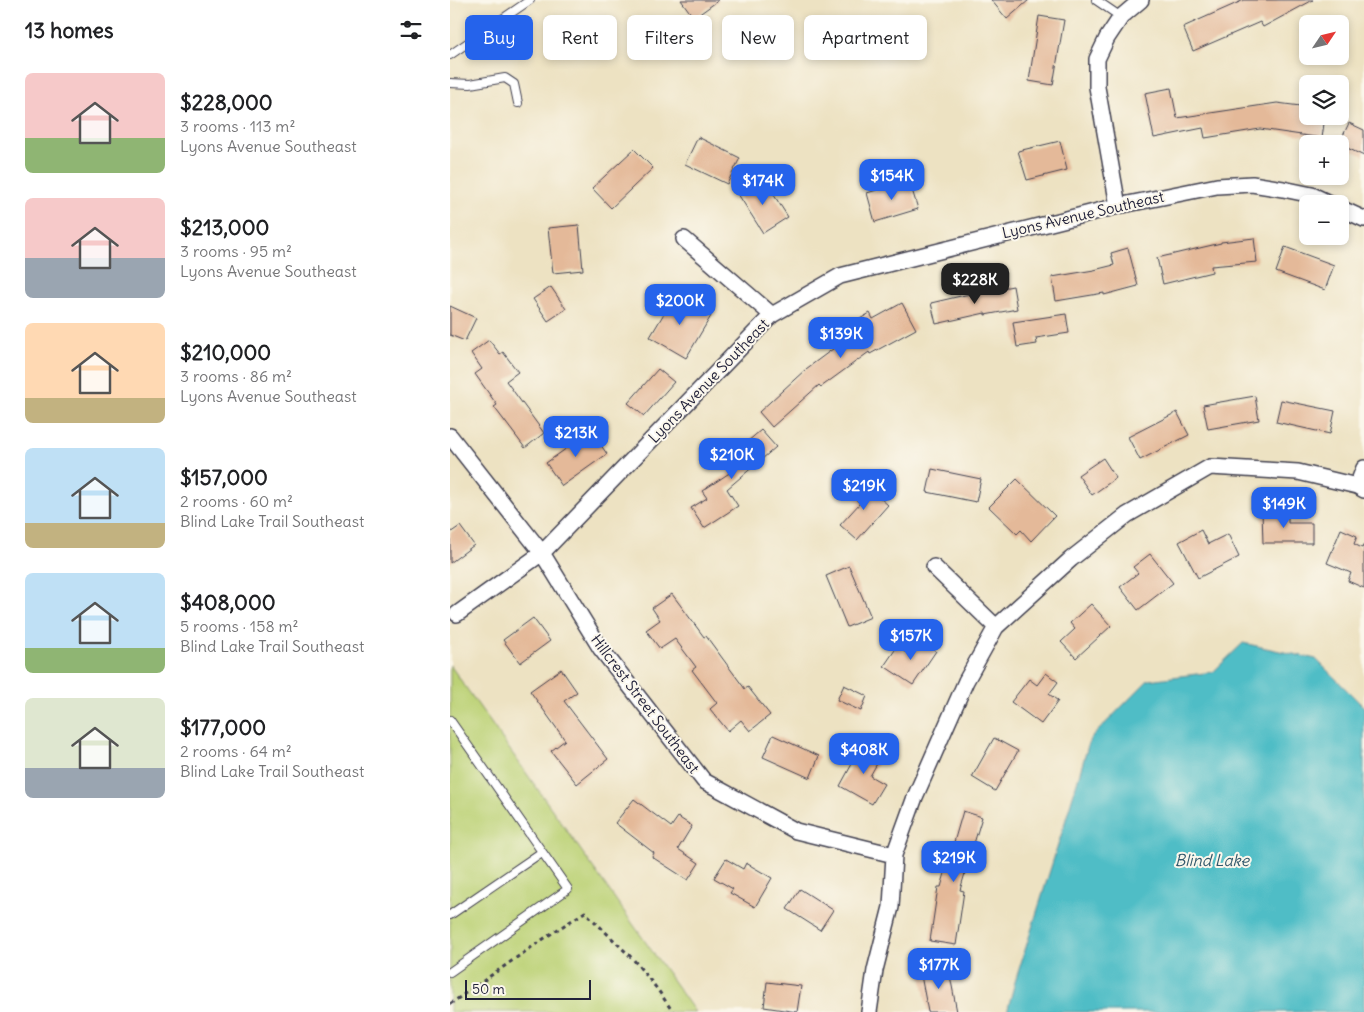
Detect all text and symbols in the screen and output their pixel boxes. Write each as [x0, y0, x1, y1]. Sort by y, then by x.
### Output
chip: Buy [465, 15, 533, 60]
chip: Rent [543, 15, 617, 60]
chip: Filters [627, 15, 712, 60]
chip: New [722, 15, 794, 60]
chip: Apartment [804, 15, 927, 60]
north arrow [1299, 15, 1349, 65]
map controls [1299, 15, 1349, 245]
icon: filters [397, 16, 425, 44]
text: 13 homes [25, 17, 113, 44]
button: layers [1299, 75, 1349, 125]
text: $228,000 [180, 89, 273, 116]
icon: home [65, 93, 125, 153]
text: 3 rooms · 113 m² [180, 116, 295, 136]
button: + [1299, 135, 1349, 185]
text: Lyons Avenue Southeast [180, 136, 357, 156]
pin: $154K [857, 158, 927, 201]
pin: $174K [728, 164, 798, 206]
text: $154K [870, 165, 914, 185]
text: $174K [742, 170, 784, 190]
street label: Lyons Avenue Southeast [1000, 187, 1166, 242]
button: − [1299, 195, 1349, 245]
text: $213,000 [180, 214, 269, 241]
icon: home [65, 218, 125, 278]
text: 3 rooms · 95 m² [180, 241, 292, 261]
text: Lyons Avenue Southeast [180, 261, 357, 281]
pin: $228K [940, 262, 1010, 305]
text: $228K [952, 269, 998, 289]
pin: $200K [645, 284, 715, 326]
text: $200K [656, 290, 704, 310]
street label: Lyons Avenue Southeast [644, 314, 773, 447]
pin: $139K [806, 316, 876, 359]
text: $139K [819, 323, 863, 343]
text: $210,000 [180, 339, 271, 366]
icon: home [65, 343, 125, 403]
text: 3 rooms · 86 m² [180, 366, 292, 386]
text: Lyons Avenue Southeast [180, 386, 357, 406]
pin: $213K [541, 416, 611, 458]
text: $213K [555, 422, 597, 442]
pin: $210K [697, 438, 767, 480]
text: $210K [710, 444, 754, 464]
text: $157,000 [180, 464, 268, 491]
icon: home [65, 468, 125, 528]
pin: $219K [829, 468, 899, 511]
text: $219K [842, 475, 886, 495]
pin: $149K [1249, 486, 1319, 529]
text: 2 rooms · 60 m² [180, 491, 293, 511]
text: $149K [1262, 493, 1306, 513]
text: Blind Lake Trail Southeast [180, 511, 364, 531]
text: $408,000 [180, 589, 276, 616]
icon: home [65, 593, 125, 653]
text: 5 rooms · 158 m² [180, 616, 298, 636]
pin: $157K [876, 618, 946, 661]
text: $157K [890, 625, 932, 645]
street label: Hillcrest Street Southeast [587, 630, 704, 777]
text: Blind Lake Trail Southeast [180, 636, 364, 656]
text: $177,000 [180, 714, 266, 741]
icon: home [65, 718, 125, 778]
pin: $408K [829, 732, 899, 775]
text: $408K [840, 739, 888, 759]
text: 2 rooms · 64 m² [180, 741, 292, 761]
text: Blind Lake Trail Southeast [180, 761, 364, 781]
pin: $219K [919, 840, 989, 883]
text: $219K [932, 847, 976, 867]
water label: Blind Lake [1175, 850, 1251, 870]
pin: $177K [904, 948, 974, 990]
text: $177K [919, 954, 959, 974]
scale bar [465, 977, 591, 1000]
text: 50 m [472, 980, 505, 998]

